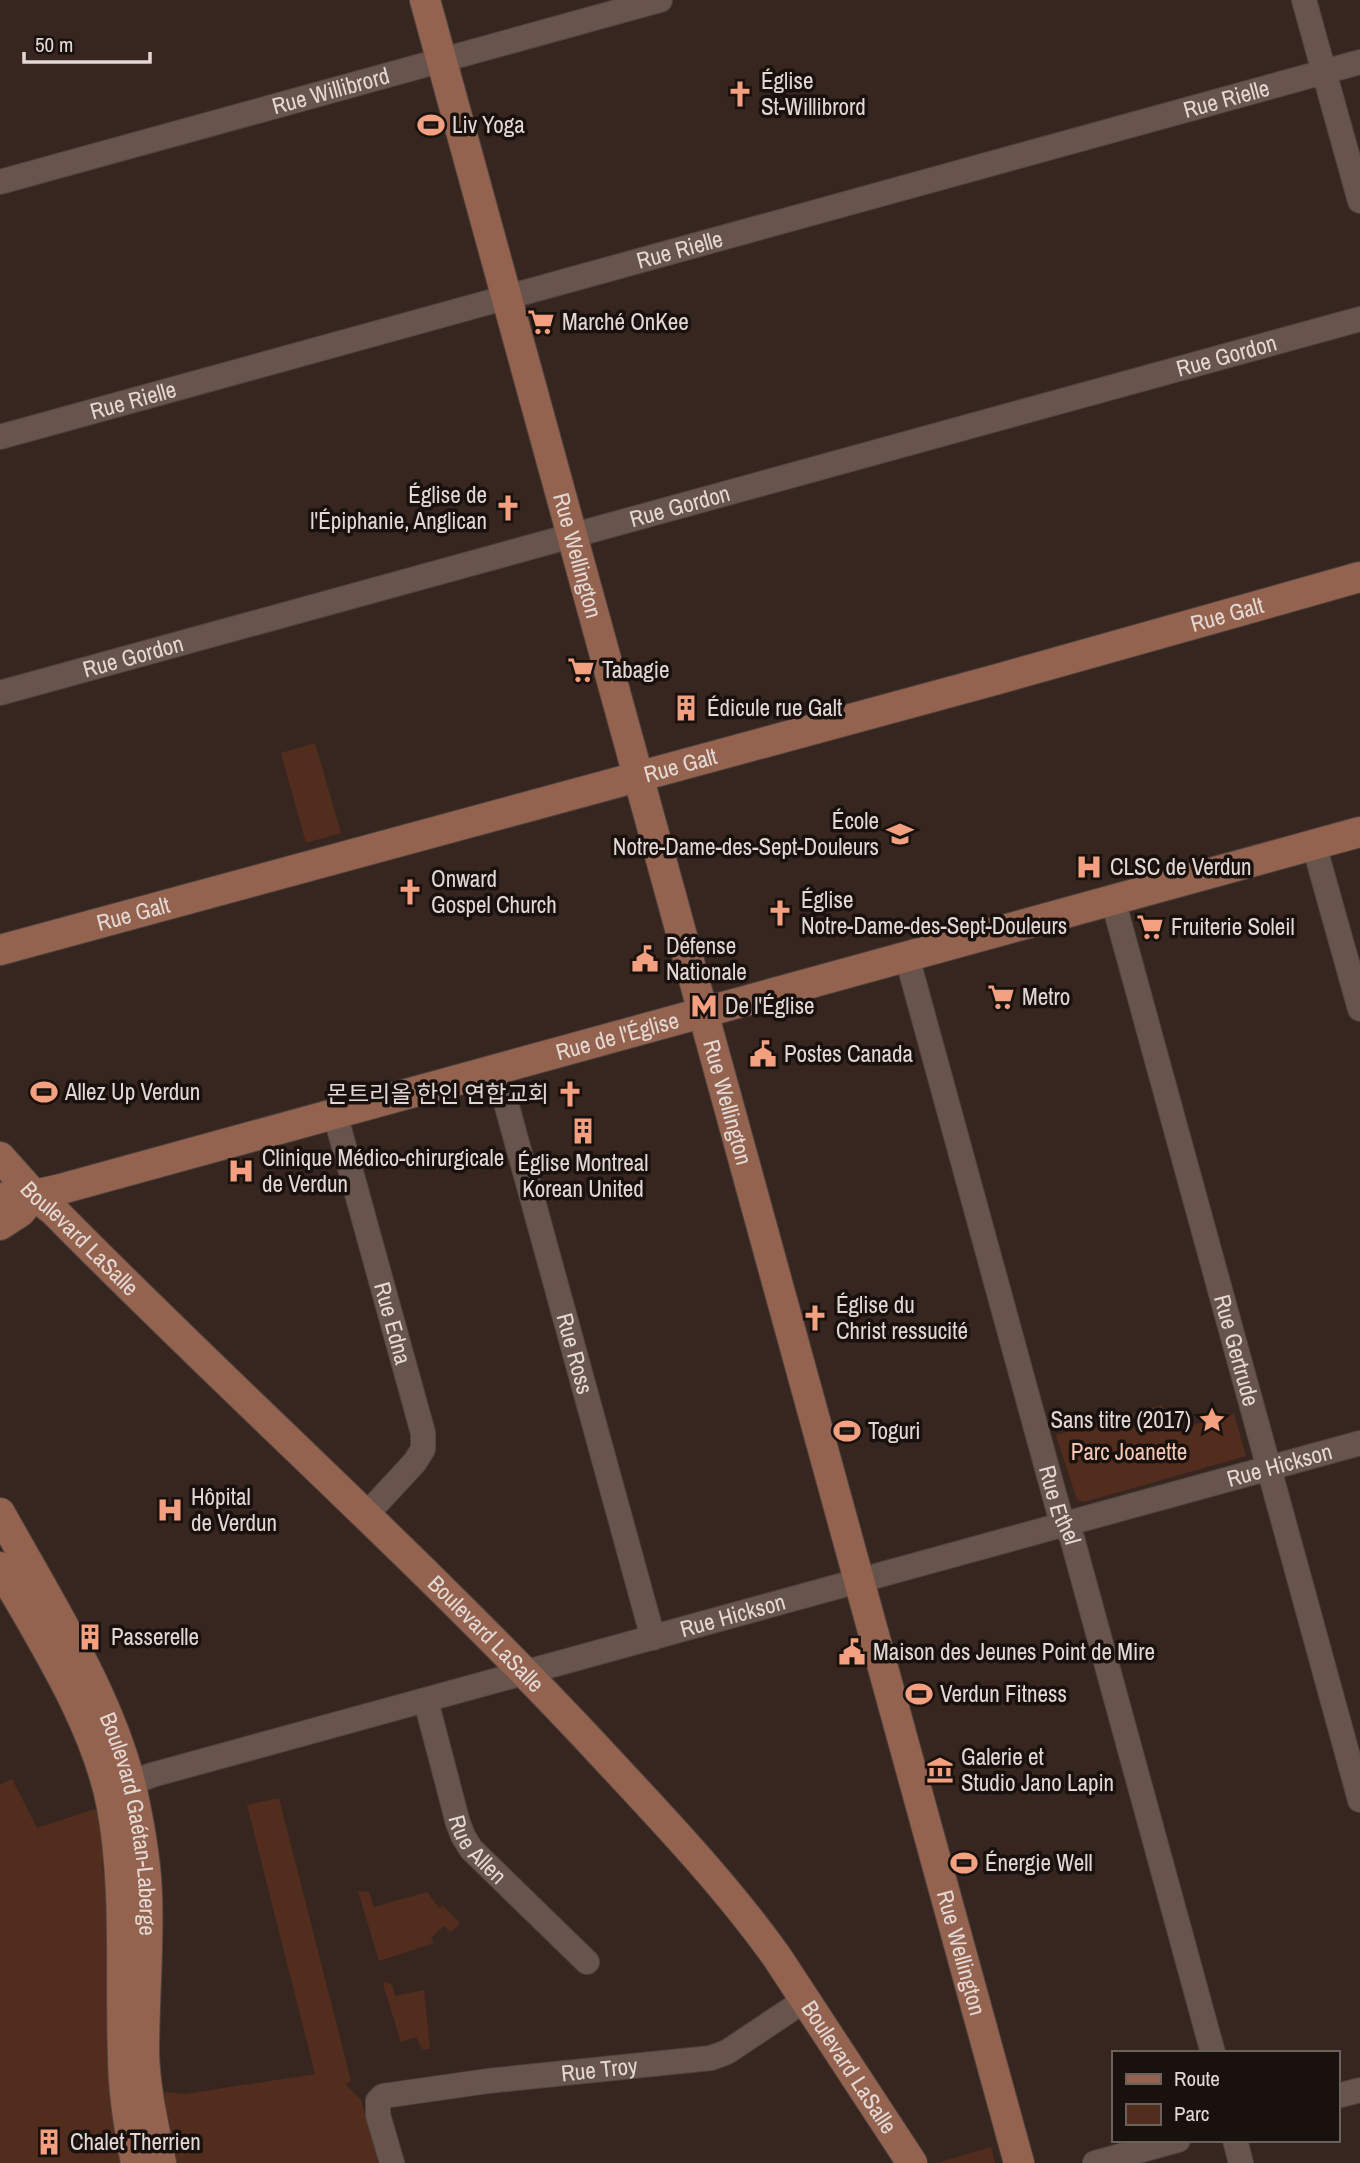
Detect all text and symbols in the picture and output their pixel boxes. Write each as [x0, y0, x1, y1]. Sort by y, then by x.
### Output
scale bar [24, 21, 150, 65]
text: 50 m [35, 30, 73, 59]
street label: Rue Willibrord [268, 59, 393, 121]
place label: Église St-Willibrord [761, 65, 866, 122]
street label: Rue Rielle [1180, 72, 1273, 125]
church icon: Église St-Willibrord [725, 79, 755, 109]
place label: Liv Yoga [452, 109, 525, 140]
sports icon: Liv Yoga [416, 110, 446, 140]
street label: Rue Rielle [633, 222, 726, 276]
place label: Marché OnKee [562, 306, 689, 337]
supermarket icon: Marché OnKee [526, 307, 556, 337]
street label: Rue Gordon [1173, 327, 1280, 384]
street label: Rue Rielle [86, 373, 179, 426]
street label: Rue Gordon [626, 477, 733, 534]
place label: Église de l'Épiphanie, Anglican [310, 479, 487, 536]
street label: Rue Wellington [546, 489, 610, 621]
church icon: Église de l'Épiphanie, Anglican [493, 493, 523, 523]
street label: Rue Galt [1187, 589, 1267, 639]
street label: Rue Gordon [79, 627, 187, 685]
place label: Tabagie [602, 654, 669, 685]
supermarket icon: Tabagie [566, 655, 596, 685]
place label: Édicule rue Galt [707, 692, 842, 723]
building icon: Édicule rue Galt [671, 693, 701, 723]
street label: Rue Galt [640, 740, 720, 789]
place label: École Notre-Dame-des-Sept-Douleurs [613, 805, 879, 862]
school or university icon: École Notre-Dame-des-Sept-Douleurs [885, 819, 915, 849]
place label: CLSC de Verdun [1110, 851, 1252, 882]
hospital icon: CLSC de Verdun [1074, 852, 1104, 882]
place label: Onward Gospel Church [431, 863, 557, 920]
church icon: Onward Gospel Church [395, 877, 425, 907]
place label: Église Notre-Dame-des-Sept-Douleurs [801, 884, 1067, 941]
street label: Rue Galt [93, 889, 173, 938]
church icon: Église Notre-Dame-des-Sept-Douleurs [765, 898, 795, 928]
place label: Fruiterie Soleil [1171, 911, 1295, 942]
supermarket icon: Fruiterie Soleil [1135, 912, 1165, 942]
place label: Défense Nationale [666, 930, 747, 987]
public building icon: Défense Nationale [630, 944, 660, 974]
place label: Metro [1022, 981, 1070, 1012]
supermarket icon: Metro [986, 982, 1016, 1012]
place label: De l'Église [725, 990, 815, 1021]
metro station icon: De l'Église [689, 991, 719, 1021]
street label: Rue de l'Église [552, 1004, 682, 1067]
street label: Rue Wellington [696, 1036, 760, 1168]
place label: Postes Canada [784, 1038, 913, 1069]
public building icon: Postes Canada [748, 1039, 778, 1069]
place label: Allez Up Verdun [64, 1076, 200, 1107]
sports icon: Allez Up Verdun [29, 1077, 59, 1107]
place label: 몬트리올 한인 연합교회 [327, 1078, 549, 1109]
church icon: 몬트리올 한인 연합교회 [555, 1079, 585, 1109]
building icon: Église Montreal Korean United [568, 1116, 598, 1146]
place label: Clinique Médico-chirurgicale de Verdun [262, 1142, 504, 1199]
place label: Église Montreal Korean United [517, 1147, 649, 1204]
hospital icon: Clinique Médico-chirurgicale de Verdun [226, 1156, 256, 1186]
street label: Boulevard LaSalle [14, 1174, 146, 1302]
street label: Rue Edna [367, 1278, 419, 1368]
place label: Église du Christ ressucité [836, 1289, 968, 1346]
street label: Rue Gertrude [1207, 1291, 1267, 1409]
church icon: Église du Christ ressucité [800, 1303, 830, 1333]
street label: Rue Ross [549, 1309, 601, 1397]
place label: Sans titre (2017) [1051, 1404, 1191, 1435]
place icon: Sans titre (2017) [1197, 1405, 1227, 1435]
place label: Toguri [868, 1415, 920, 1446]
sports icon: Toguri [832, 1416, 862, 1446]
street label: Rue Hickson [1223, 1435, 1335, 1494]
park label: Parc Joanette [1071, 1436, 1187, 1467]
street label: Rue Ethel [1032, 1462, 1089, 1548]
place label: Hôpital de Verdun [191, 1481, 277, 1538]
hospital icon: Hôpital de Verdun [155, 1495, 185, 1525]
street label: Boulevard LaSalle [421, 1568, 551, 1699]
street label: Rue Hickson [676, 1586, 789, 1644]
place label: Passerelle [111, 1621, 199, 1652]
building icon: Passerelle [75, 1622, 105, 1652]
place label: Maison des Jeunes Point de Mire [873, 1636, 1155, 1667]
public building icon: Maison des Jeunes Point de Mire [837, 1637, 867, 1667]
place label: Verdun Fitness [940, 1678, 1067, 1709]
sports icon: Verdun Fitness [904, 1679, 934, 1709]
street label: Boulevard Gaétan-Laberge [93, 1707, 163, 1936]
place label: Galerie et Studio Jano Lapin [961, 1741, 1114, 1798]
museum icon: Galerie et Studio Jano Lapin [925, 1755, 955, 1785]
street label: Rue Allen [442, 1812, 514, 1891]
place label: Énergie Well [985, 1847, 1093, 1878]
sports icon: Énergie Well [949, 1848, 979, 1878]
street label: Rue Wellington [930, 1886, 994, 2019]
street label: Boulevard LaSalle [795, 1994, 905, 2139]
street label: Rue Troy [560, 2050, 639, 2088]
legend [1112, 2051, 1339, 2142]
text: Route [1174, 2064, 1220, 2093]
text: Parc [1174, 2099, 1209, 2128]
place label: Chalet Therrien [70, 2126, 201, 2157]
building icon: Chalet Therrien [34, 2127, 64, 2157]

